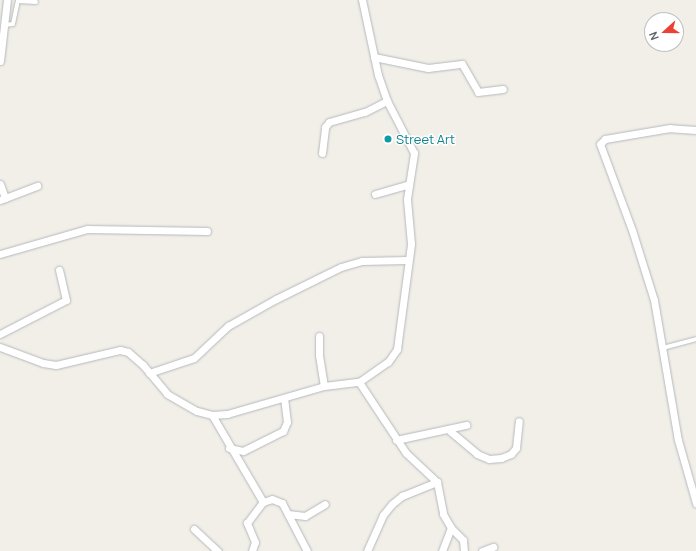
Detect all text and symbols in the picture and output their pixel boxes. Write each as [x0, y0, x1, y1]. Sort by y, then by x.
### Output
north arrow [644, 12, 684, 52]
text: N [645, 30, 662, 42]
place label: Street Art [396, 131, 455, 147]
marker: Street Art [383, 134, 393, 144]

